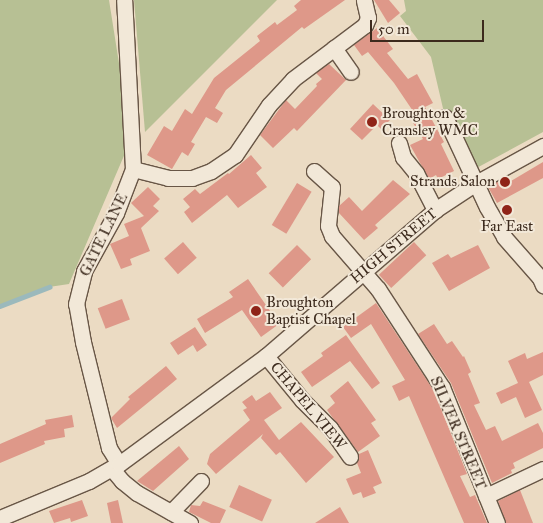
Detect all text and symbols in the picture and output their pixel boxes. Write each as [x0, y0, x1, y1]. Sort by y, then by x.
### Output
scale bar [373, 10, 487, 42]
text: 50 m [378, 20, 410, 38]
place label: Broughton & Cransley WMC [382, 104, 478, 139]
marker: Broughton & Cransley WMC [366, 116, 378, 128]
place label: Strands Salon [410, 173, 495, 191]
marker: Strands Salon [499, 176, 511, 188]
street label: GATE LANE [76, 191, 132, 279]
marker: Far East [501, 204, 513, 216]
street label: HIGH STREET [347, 205, 441, 287]
place label: Far East [481, 218, 533, 236]
place label: Broughton Baptist Chapel [266, 293, 356, 328]
marker: Broughton Baptist Chapel [250, 305, 262, 317]
street label: CHAPEL VIEW [266, 359, 350, 453]
street label: SILVER STREET [426, 374, 490, 492]

